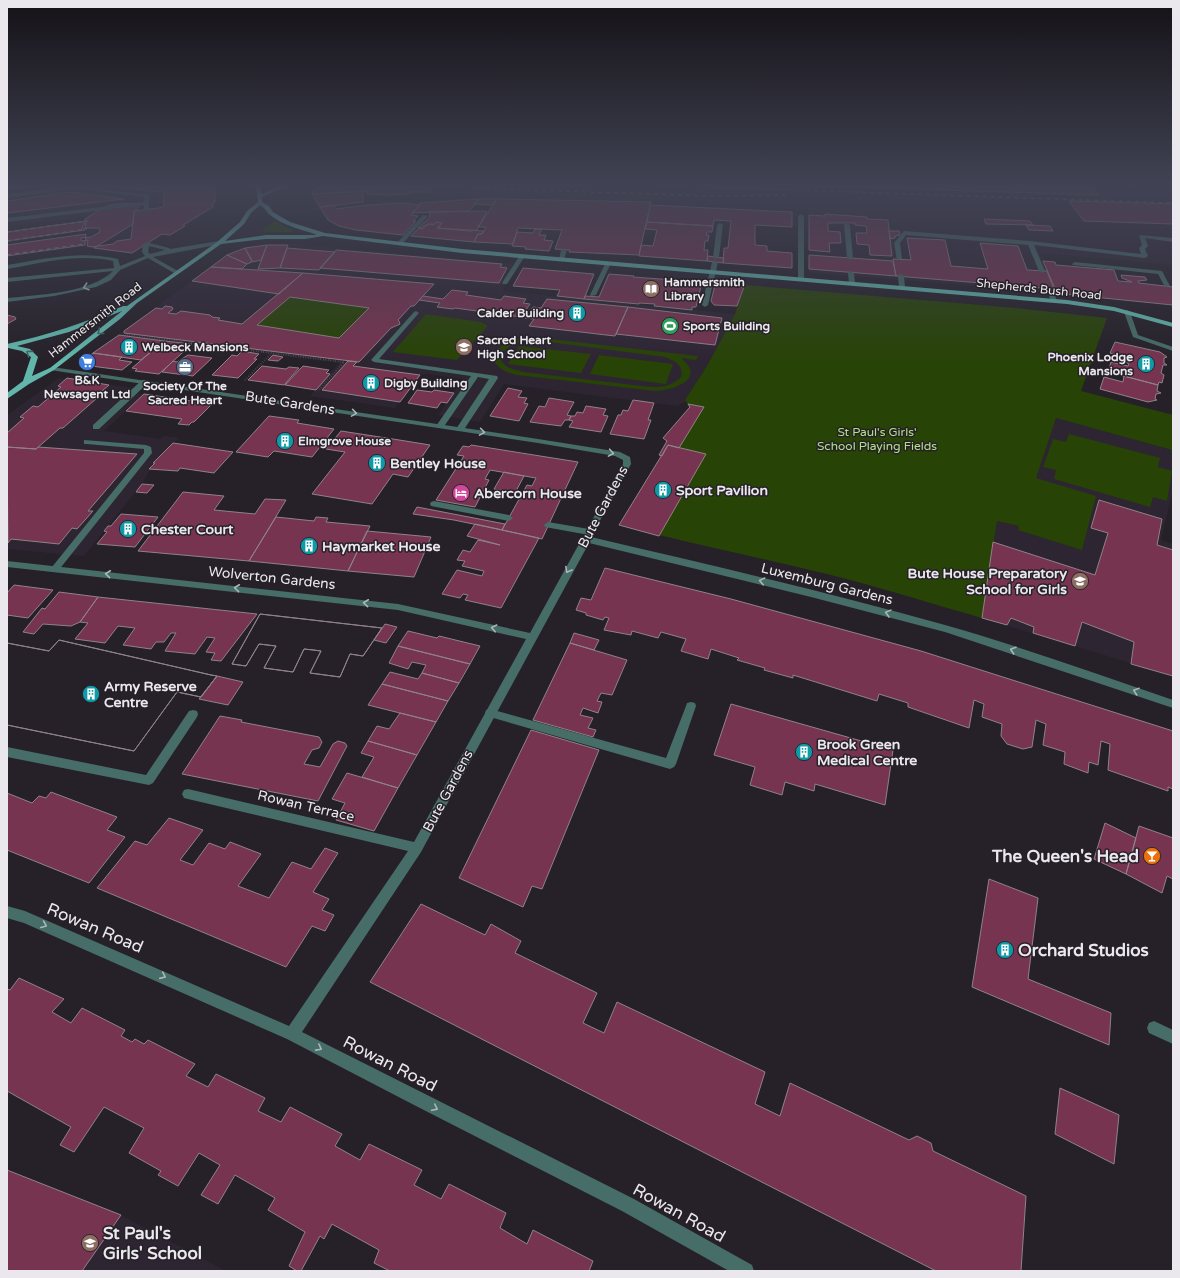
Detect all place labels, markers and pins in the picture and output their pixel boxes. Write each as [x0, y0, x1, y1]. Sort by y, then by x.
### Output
place label: Hammersmith Library [664, 275, 745, 304]
library icon: Hammersmith Library [641, 279, 661, 299]
building icon: Calder Building [567, 303, 587, 323]
place label: Calder Building [477, 306, 564, 321]
sports icon: Sports Building [660, 316, 680, 336]
place label: Sports Building [683, 319, 770, 334]
place label: Sacred Heart High School [477, 333, 551, 362]
building icon: Welbeck Mansions [119, 337, 139, 357]
school or university icon: Sacred Heart High School [454, 337, 474, 357]
place label: Welbeck Mansions [142, 340, 249, 354]
place label: Phoenix Lodge Mansions [1048, 350, 1133, 378]
supermarket icon: B&K Newsagent Ltd [77, 352, 97, 372]
building icon: Phoenix Lodge Mansions [1136, 354, 1156, 374]
office icon: Society Of The Sacred Heart [175, 357, 195, 377]
place label: B&K Newsagent Ltd [44, 373, 130, 402]
building icon: Digby Building [361, 373, 381, 393]
place label: Digby Building [384, 376, 467, 391]
place label: Society Of The Sacred Heart [143, 379, 227, 407]
building icon: Elmgrove House [275, 431, 295, 451]
place label: Elmgrove House [298, 434, 391, 449]
building icon: Bentley House [367, 453, 387, 473]
place label: Bentley House [390, 455, 486, 472]
building icon: Sport Pavilion [653, 480, 673, 500]
place label: Sport Pavilion [676, 482, 768, 499]
hotel icon: Abercorn House [451, 483, 471, 503]
place label: Abercorn House [474, 485, 582, 502]
building icon: Chester Court [118, 519, 138, 539]
place label: Chester Court [141, 521, 234, 538]
building icon: Haymarket House [299, 536, 319, 556]
place label: Haymarket House [322, 538, 440, 555]
place label: Bute House Preparatory School for Girls [908, 565, 1067, 598]
school or university icon: Bute House Preparatory School for Girls [1070, 571, 1090, 591]
place label: Army Reserve Centre [104, 678, 197, 711]
building icon: Army Reserve Centre [81, 684, 101, 704]
place label: Brook Green Medical Centre [817, 736, 917, 769]
building icon: Brook Green Medical Centre [794, 742, 814, 762]
place label: The Queen's Head [991, 846, 1139, 867]
bar icon: The Queen's Head [1142, 846, 1162, 866]
building icon: Orchard Studios [995, 940, 1015, 960]
place label: Orchard Studios [1018, 940, 1149, 961]
place label: St Paul's Girls' School [103, 1223, 202, 1264]
school or university icon: St Paul's Girls' School [80, 1233, 100, 1253]

